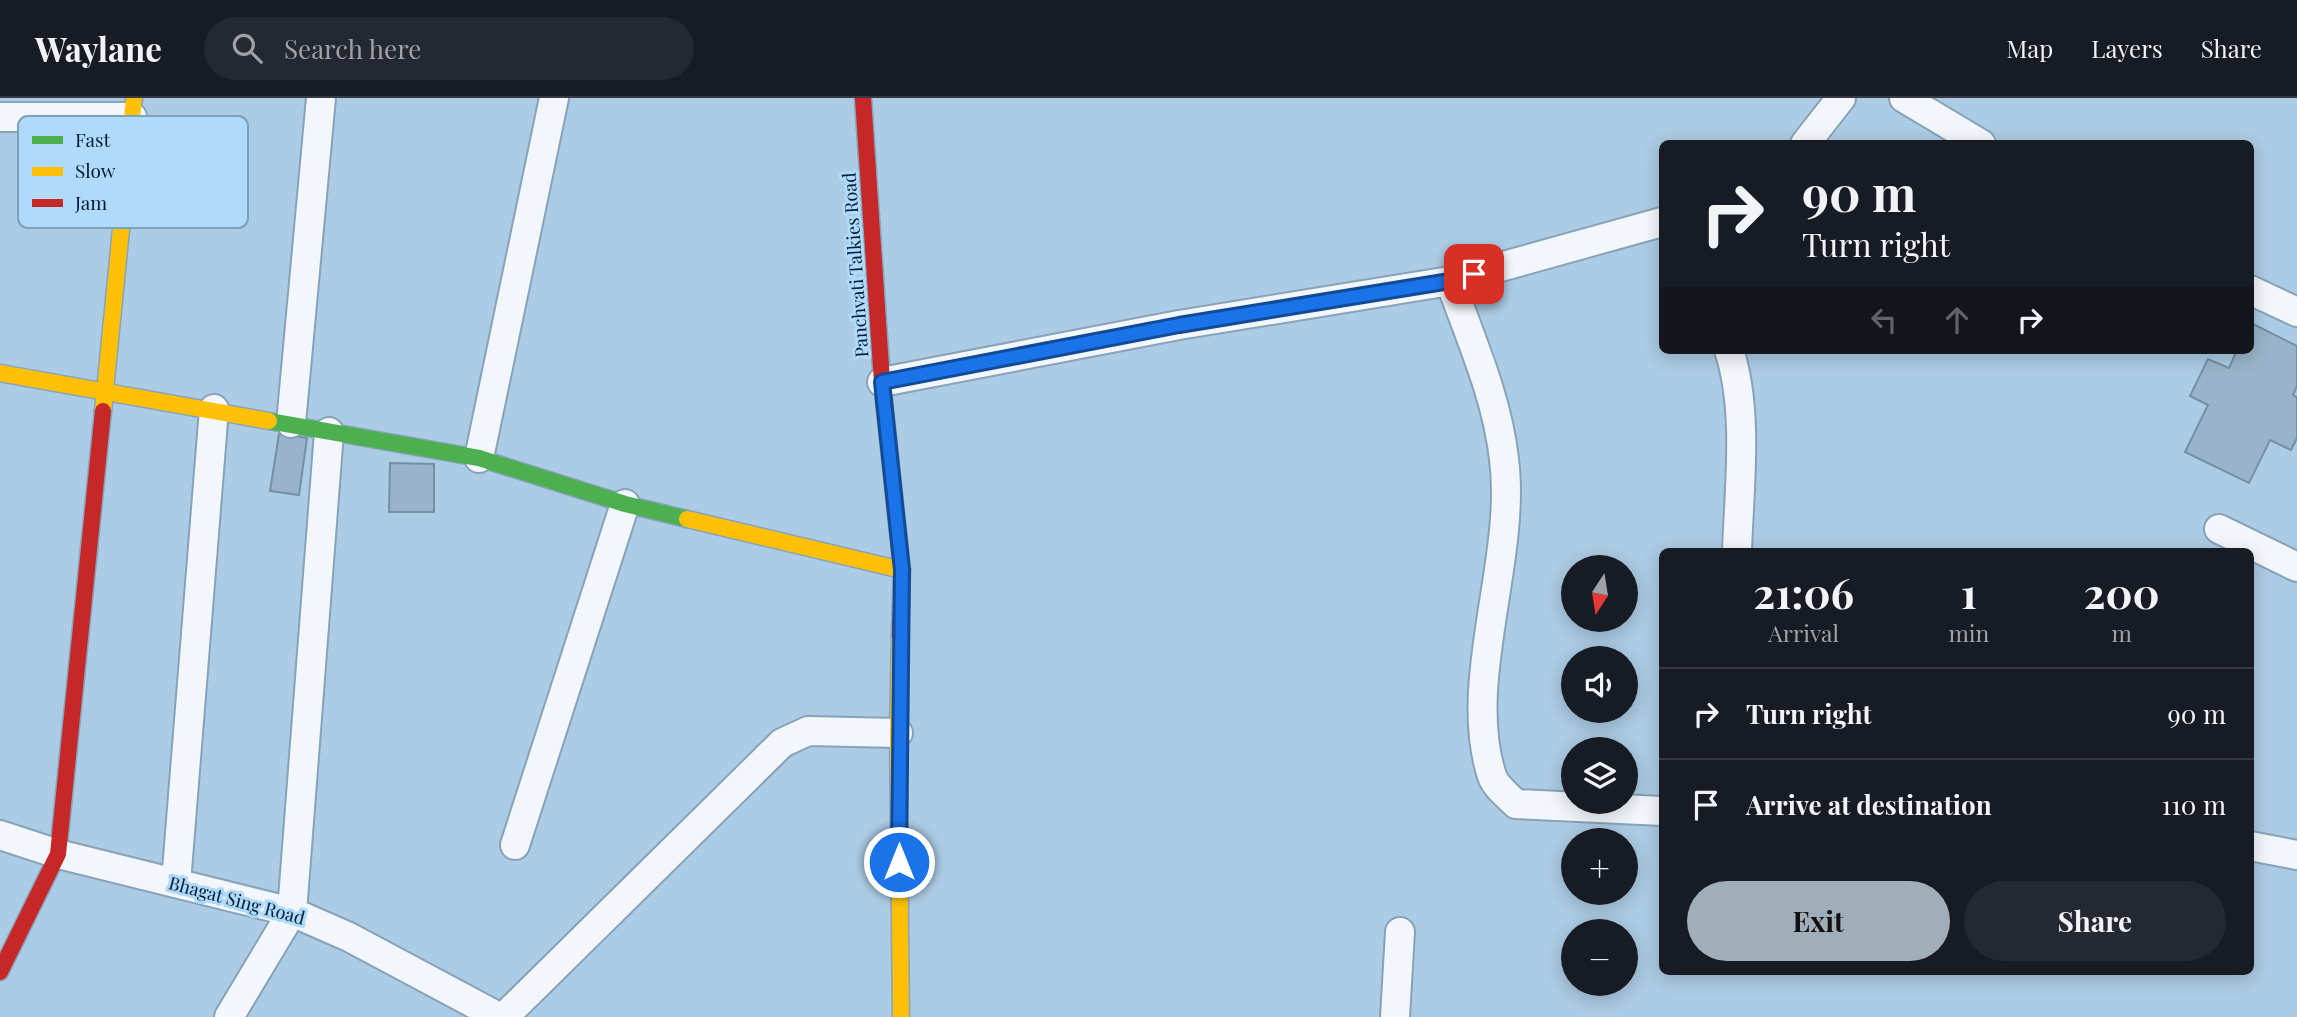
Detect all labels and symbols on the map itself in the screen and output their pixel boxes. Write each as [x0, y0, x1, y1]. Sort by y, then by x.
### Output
legend [18, 116, 248, 228]
text: Fast [75, 126, 111, 152]
text: Slow [75, 157, 116, 183]
street label: Panchvati Talkies Road [837, 171, 873, 358]
text: Jam [74, 189, 107, 215]
pin [1444, 244, 1504, 304]
north arrow [1561, 555, 1638, 632]
position arrow [862, 825, 936, 899]
street label: Bhagat Sing Road [166, 870, 308, 930]

